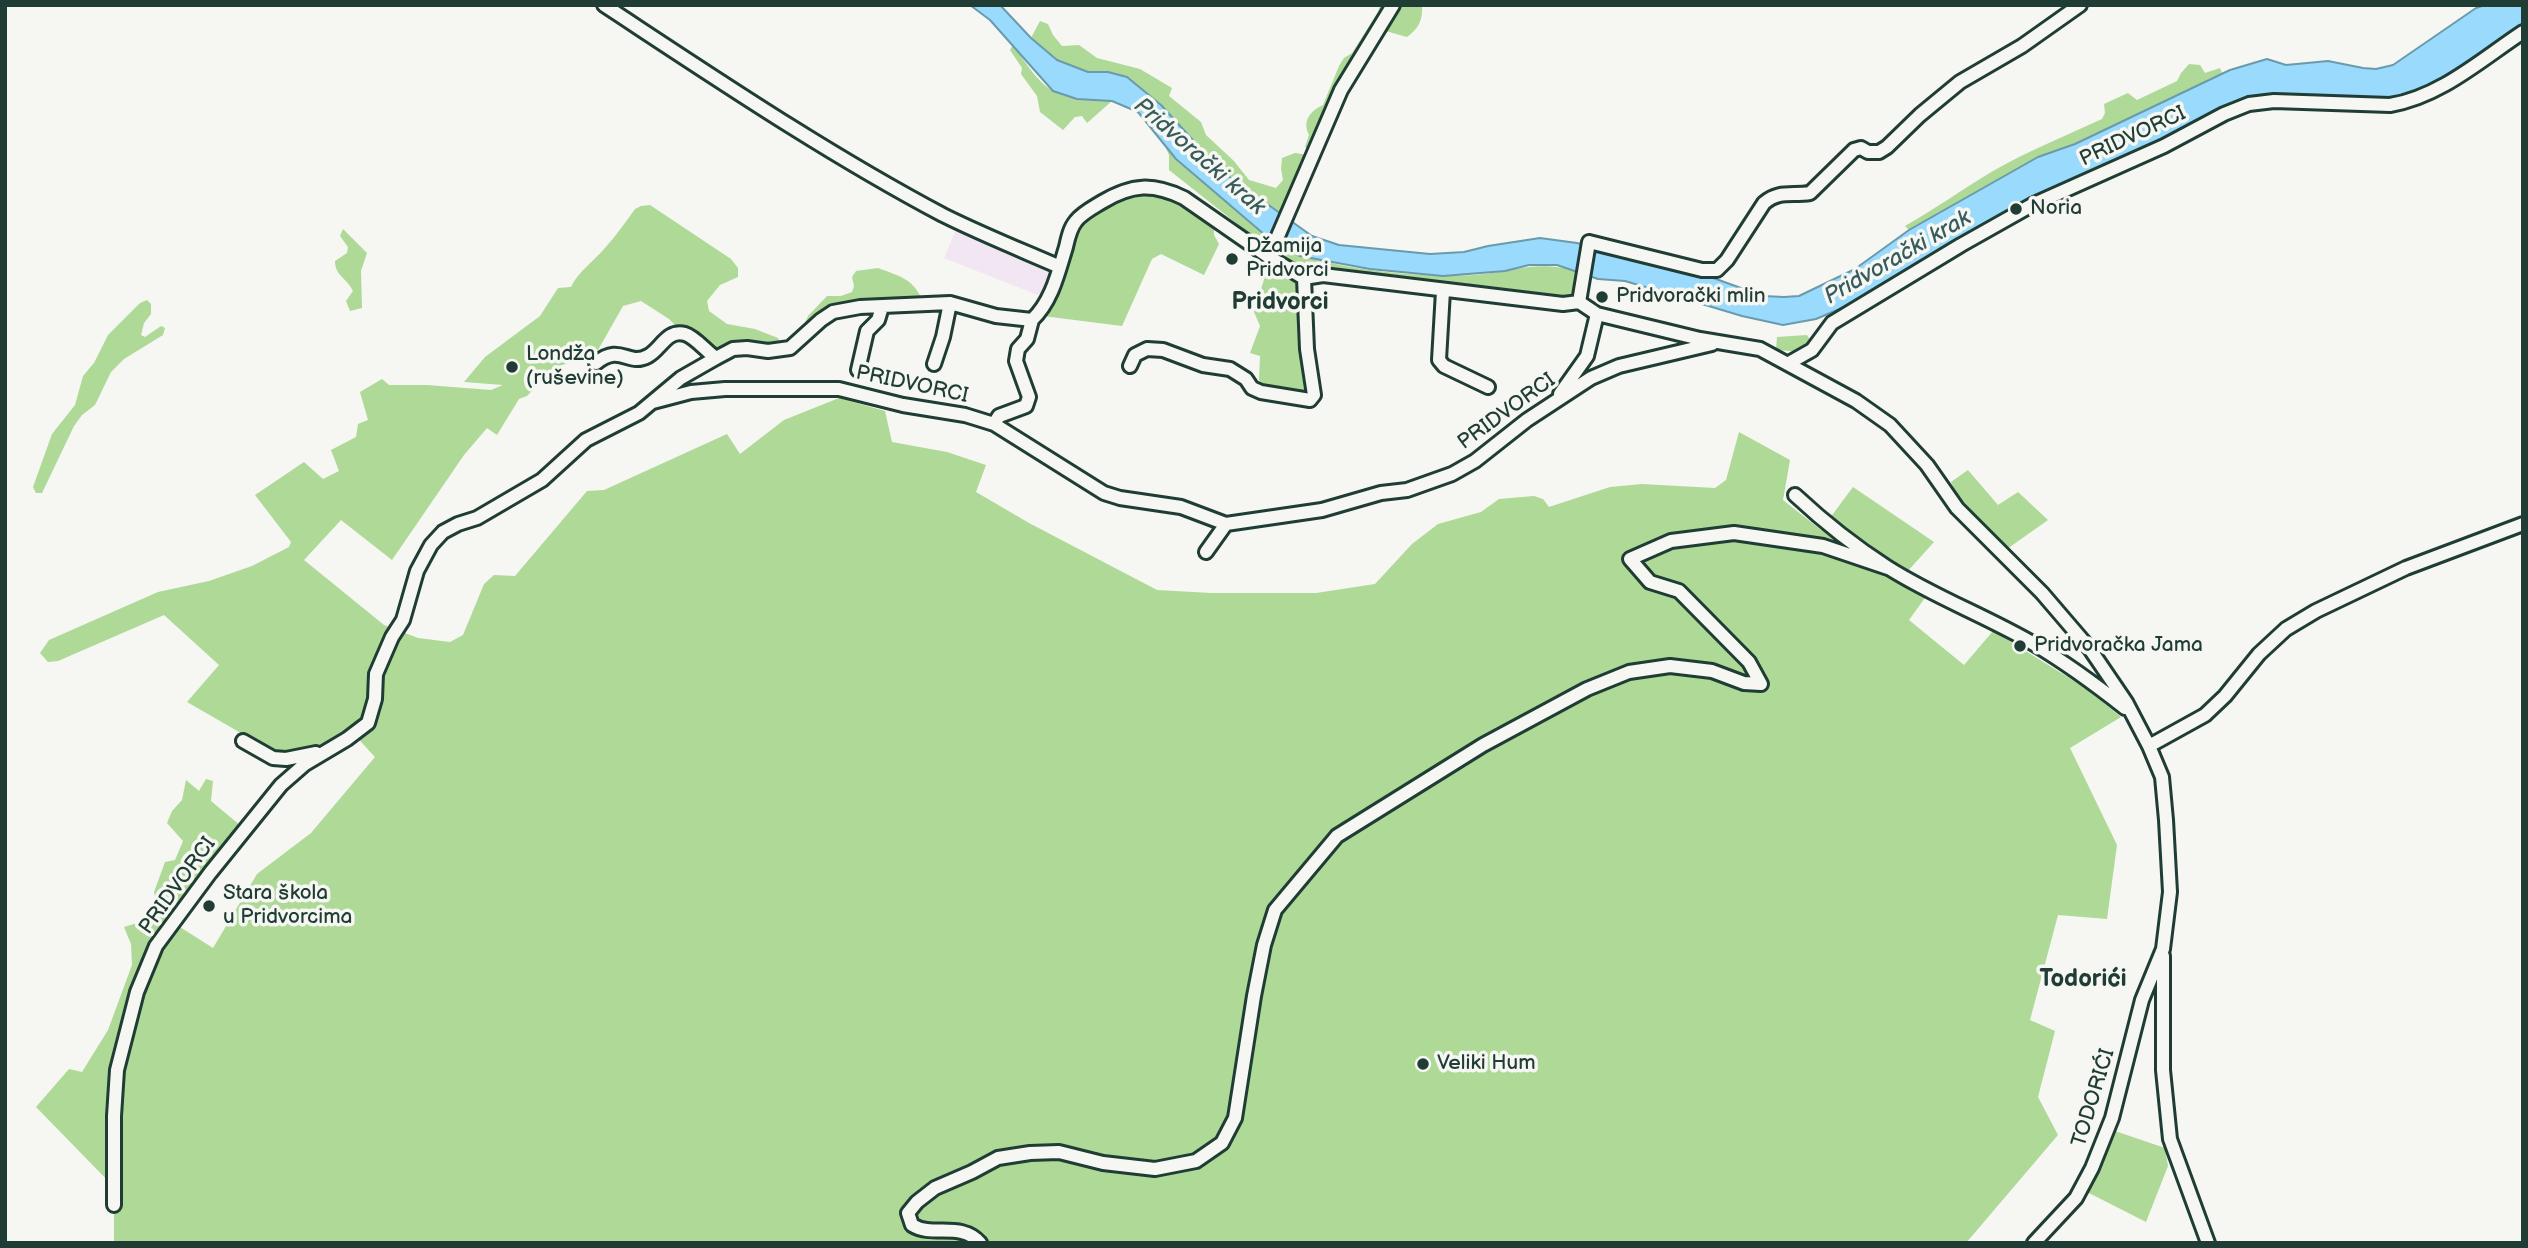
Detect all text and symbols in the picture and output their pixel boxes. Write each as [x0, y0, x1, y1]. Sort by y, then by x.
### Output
water label: Pridvorački krak [1128, 92, 1270, 222]
street label: PRIDVORCI [2076, 101, 2190, 173]
place label: Noria [2030, 196, 2082, 222]
marker: Noria [2008, 201, 2024, 217]
water label: Pridvorački krak [1820, 205, 1976, 311]
place label: Džamija Pridvorci [1246, 234, 1329, 284]
marker: Džamija Pridvorci [1224, 251, 1240, 267]
place label: Pridvorački mlin [1616, 284, 1766, 310]
district label: Pridvorci [1231, 289, 1329, 317]
marker: Pridvorački mlin [1594, 289, 1610, 305]
place label: Londža (ruševine) [526, 342, 624, 392]
marker: Londža (ruševine) [504, 359, 520, 375]
street label: PRIDVORCI [853, 361, 971, 409]
street label: PRIDVORCI [1453, 368, 1561, 456]
place label: Pridvoračka Jama [2034, 633, 2203, 659]
marker: Pridvoračka Jama [2012, 638, 2028, 654]
street label: PRIDVORCI [134, 832, 222, 940]
place label: Stara škola u Pridvorcima [223, 881, 352, 931]
marker: Stara škola u Pridvorcima [201, 898, 217, 914]
district label: Todorići [2039, 966, 2127, 994]
street label: TODORIĆI [2067, 1046, 2121, 1150]
place label: Veliki Hum [1437, 1051, 1536, 1077]
marker: Veliki Hum [1415, 1056, 1431, 1072]

